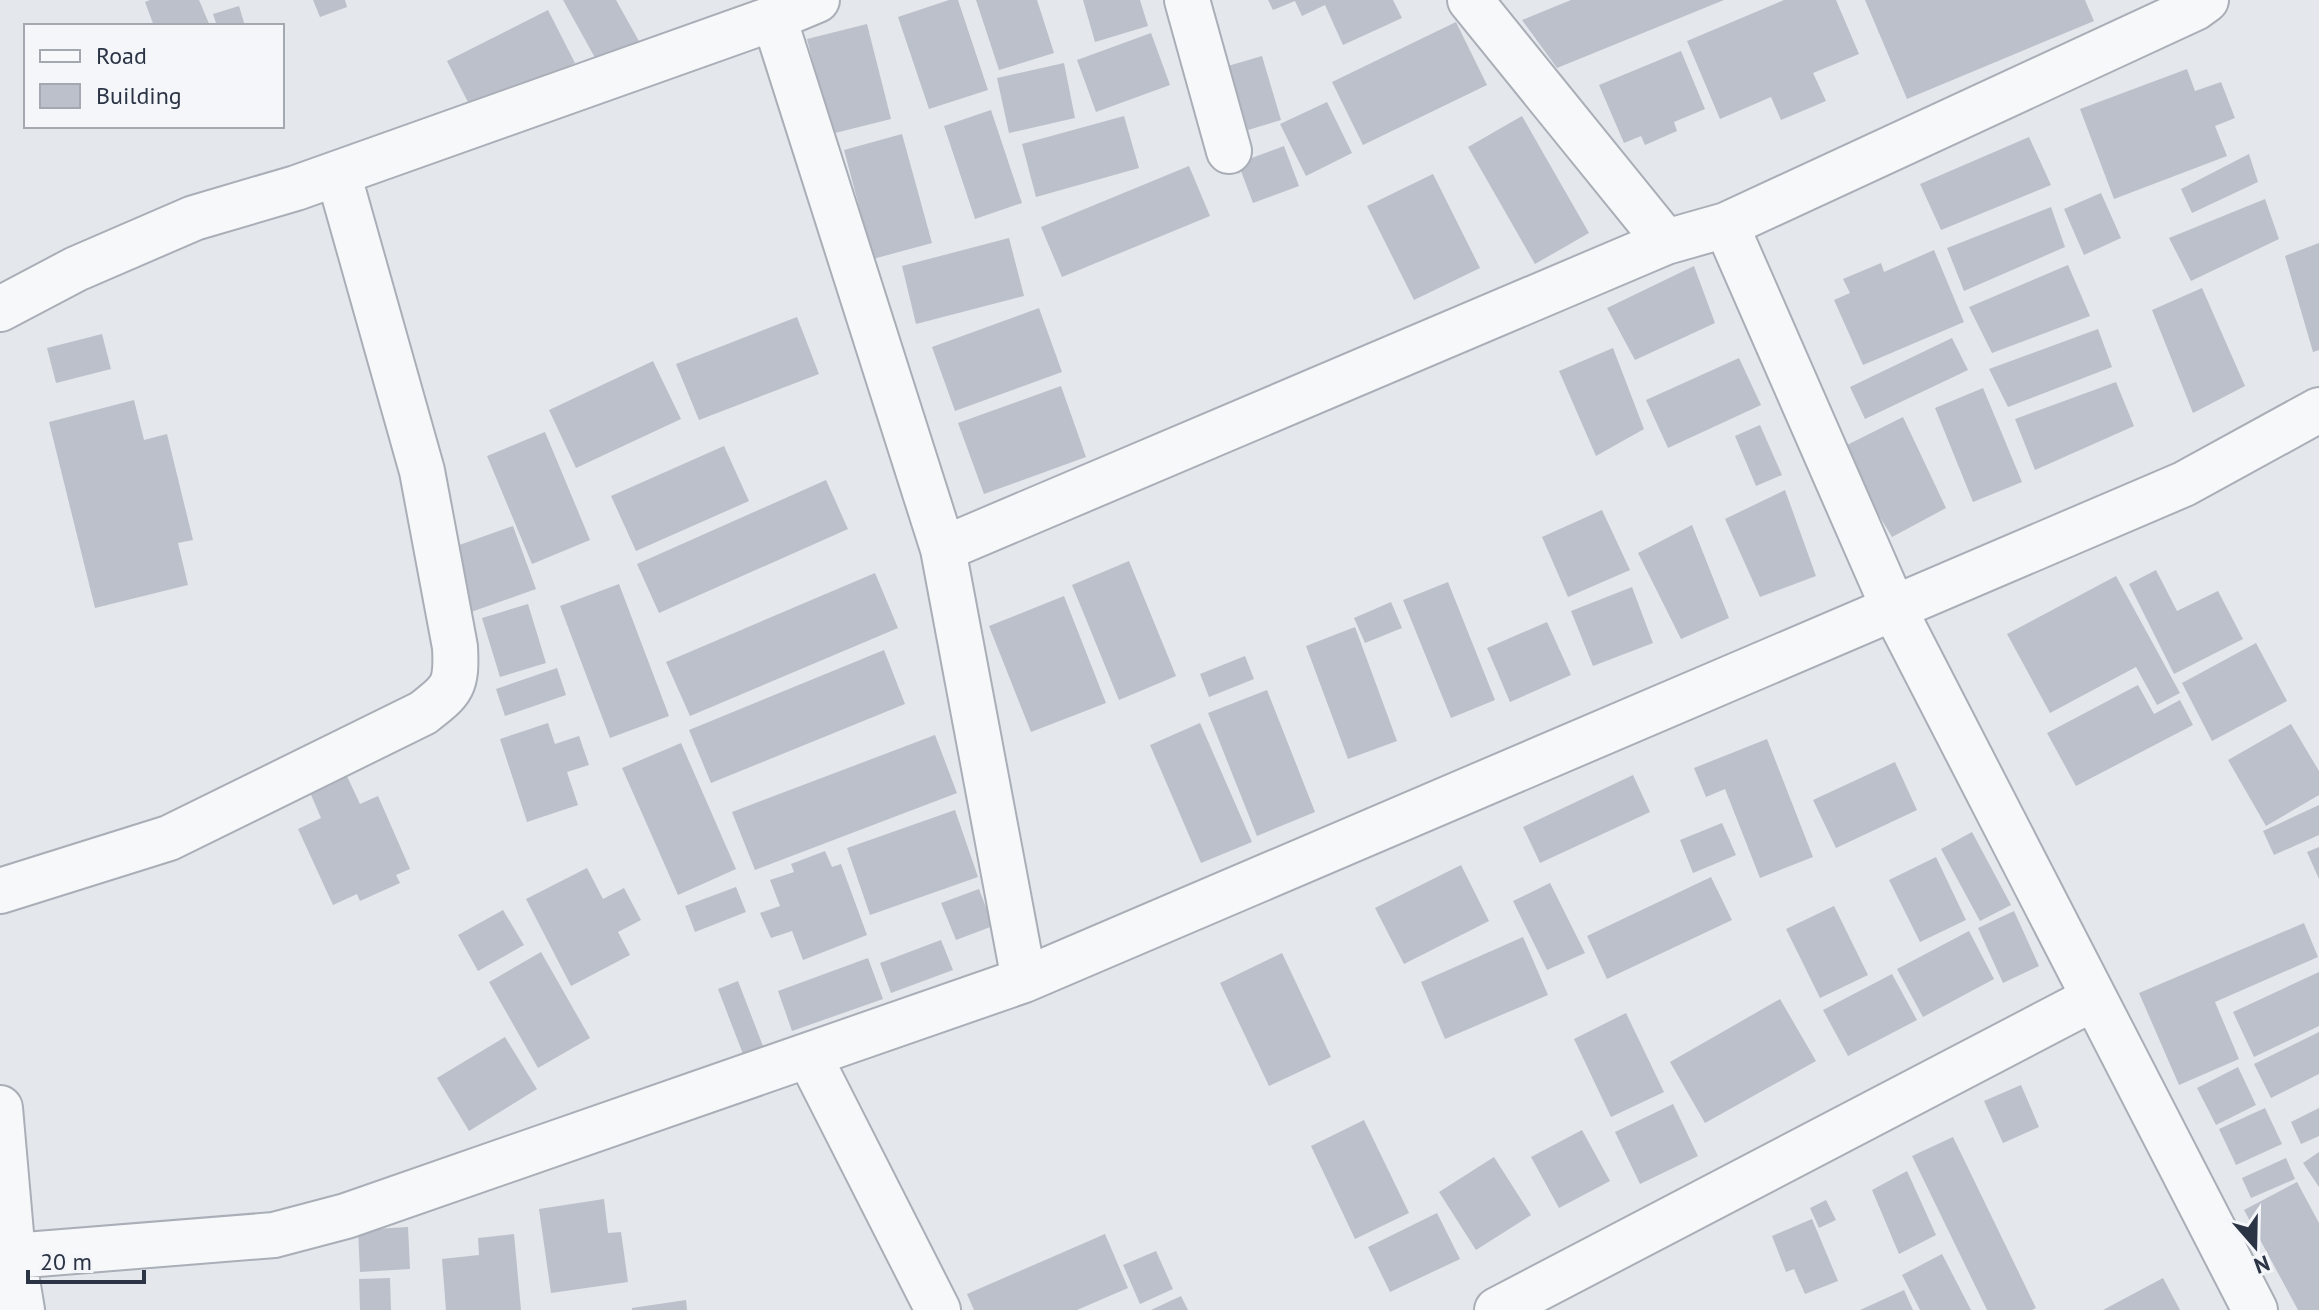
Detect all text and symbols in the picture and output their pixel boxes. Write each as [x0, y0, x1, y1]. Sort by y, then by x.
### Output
legend [24, 24, 284, 128]
text: Road [96, 40, 147, 71]
text: Building [96, 80, 182, 111]
north arrow [2215, 1206, 2295, 1286]
scale bar [28, 1234, 144, 1284]
text: 20 m [40, 1246, 92, 1277]
text: N [2250, 1249, 2273, 1280]

